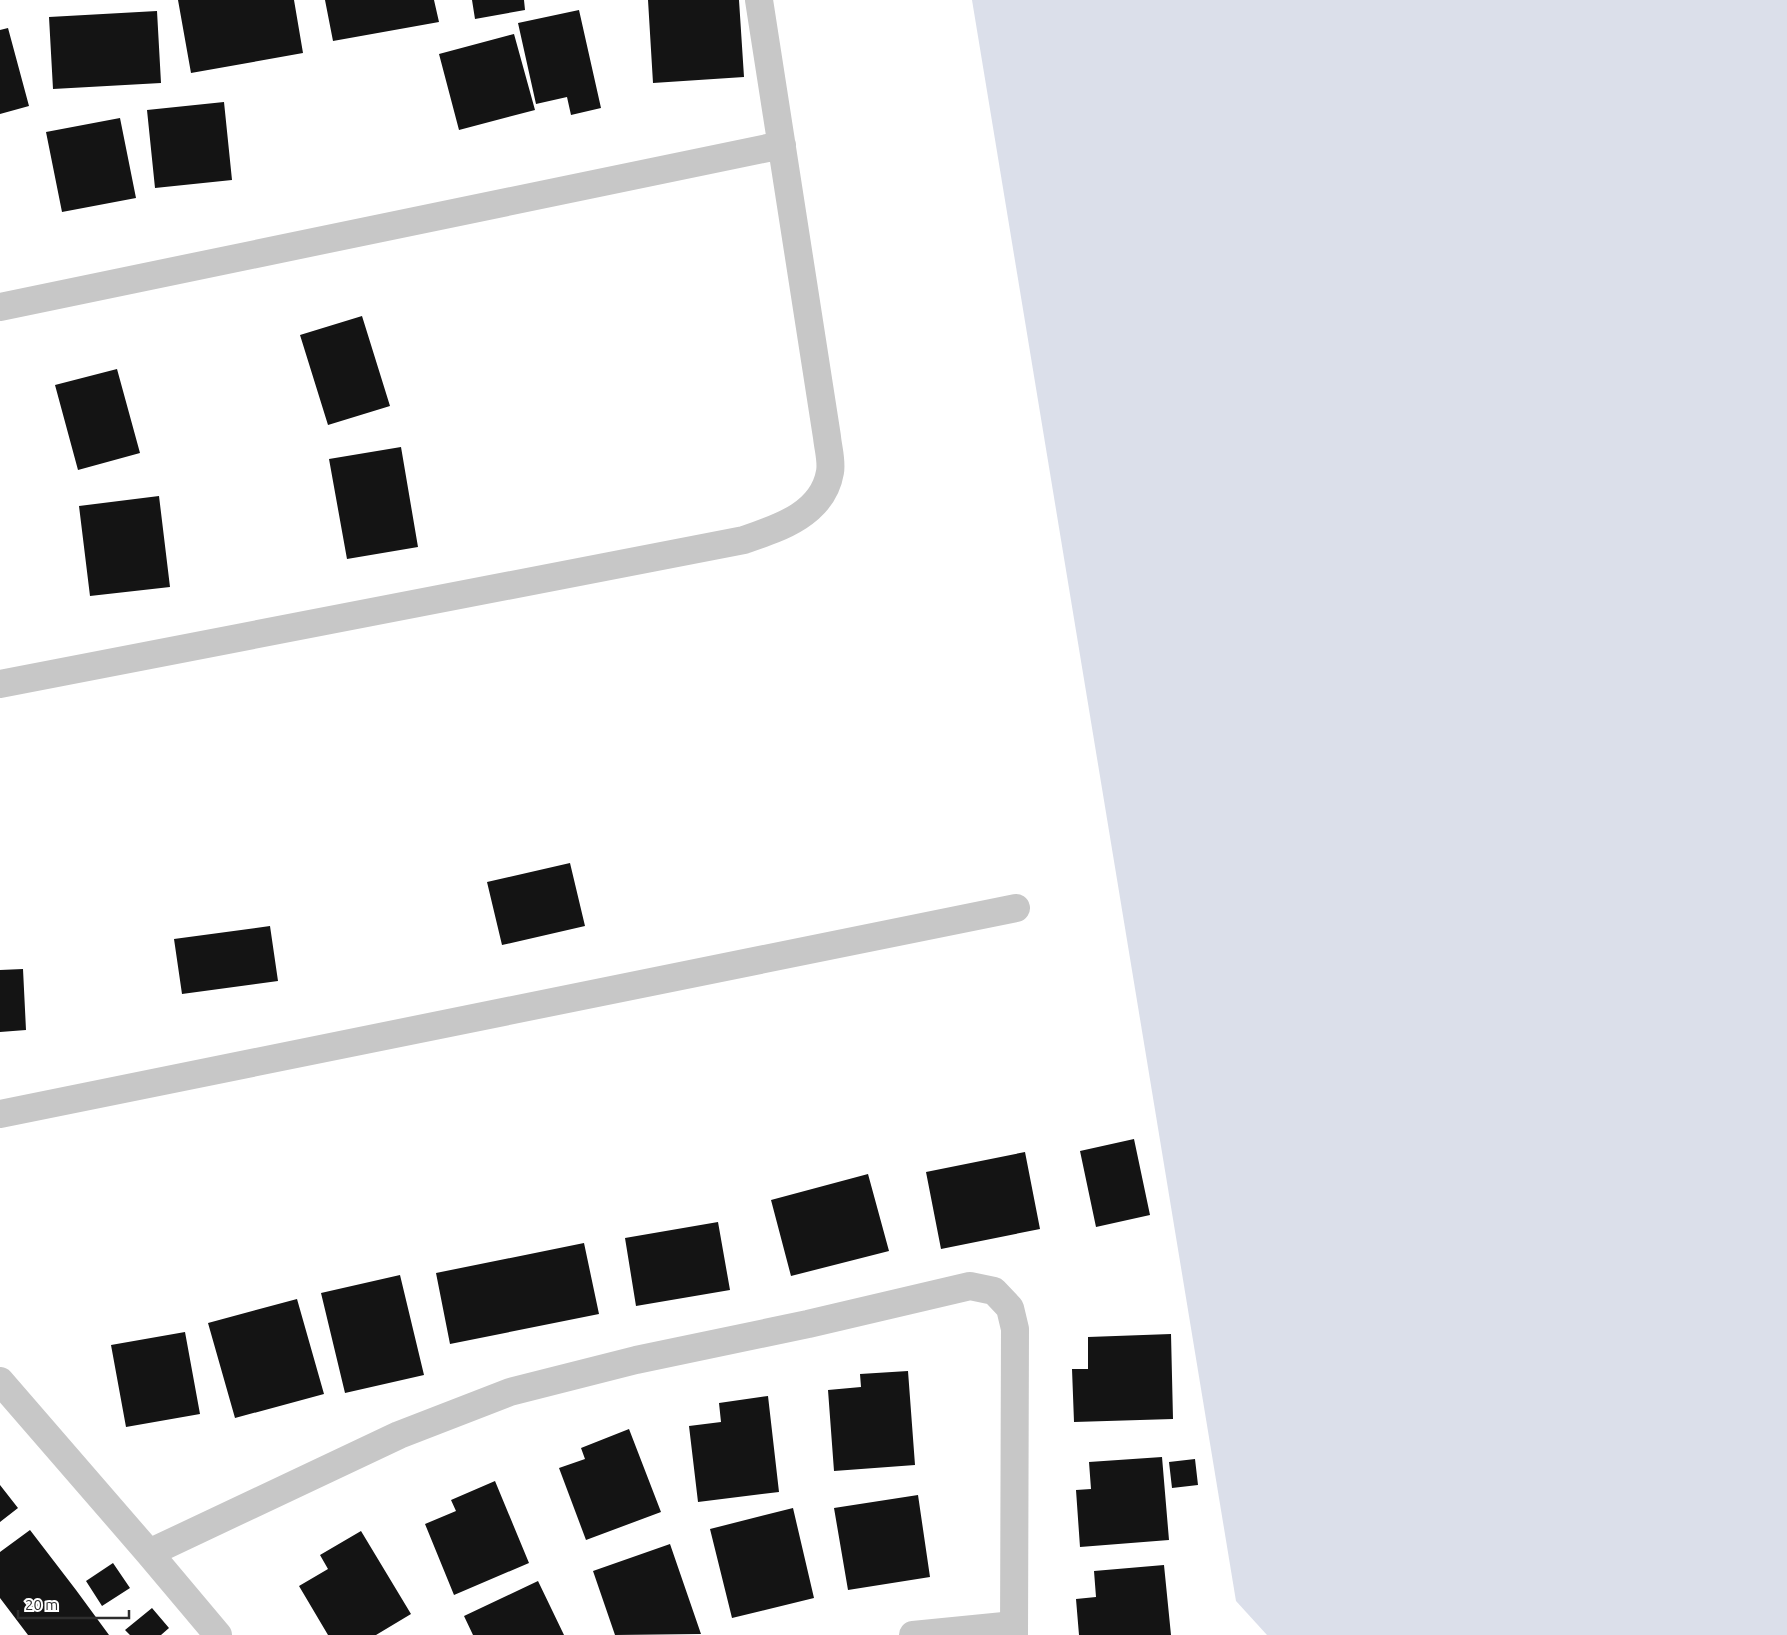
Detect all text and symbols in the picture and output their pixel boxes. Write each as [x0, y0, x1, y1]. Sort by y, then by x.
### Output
scale bar [18, 1588, 129, 1620]
text: 20 m [25, 1596, 58, 1613]

